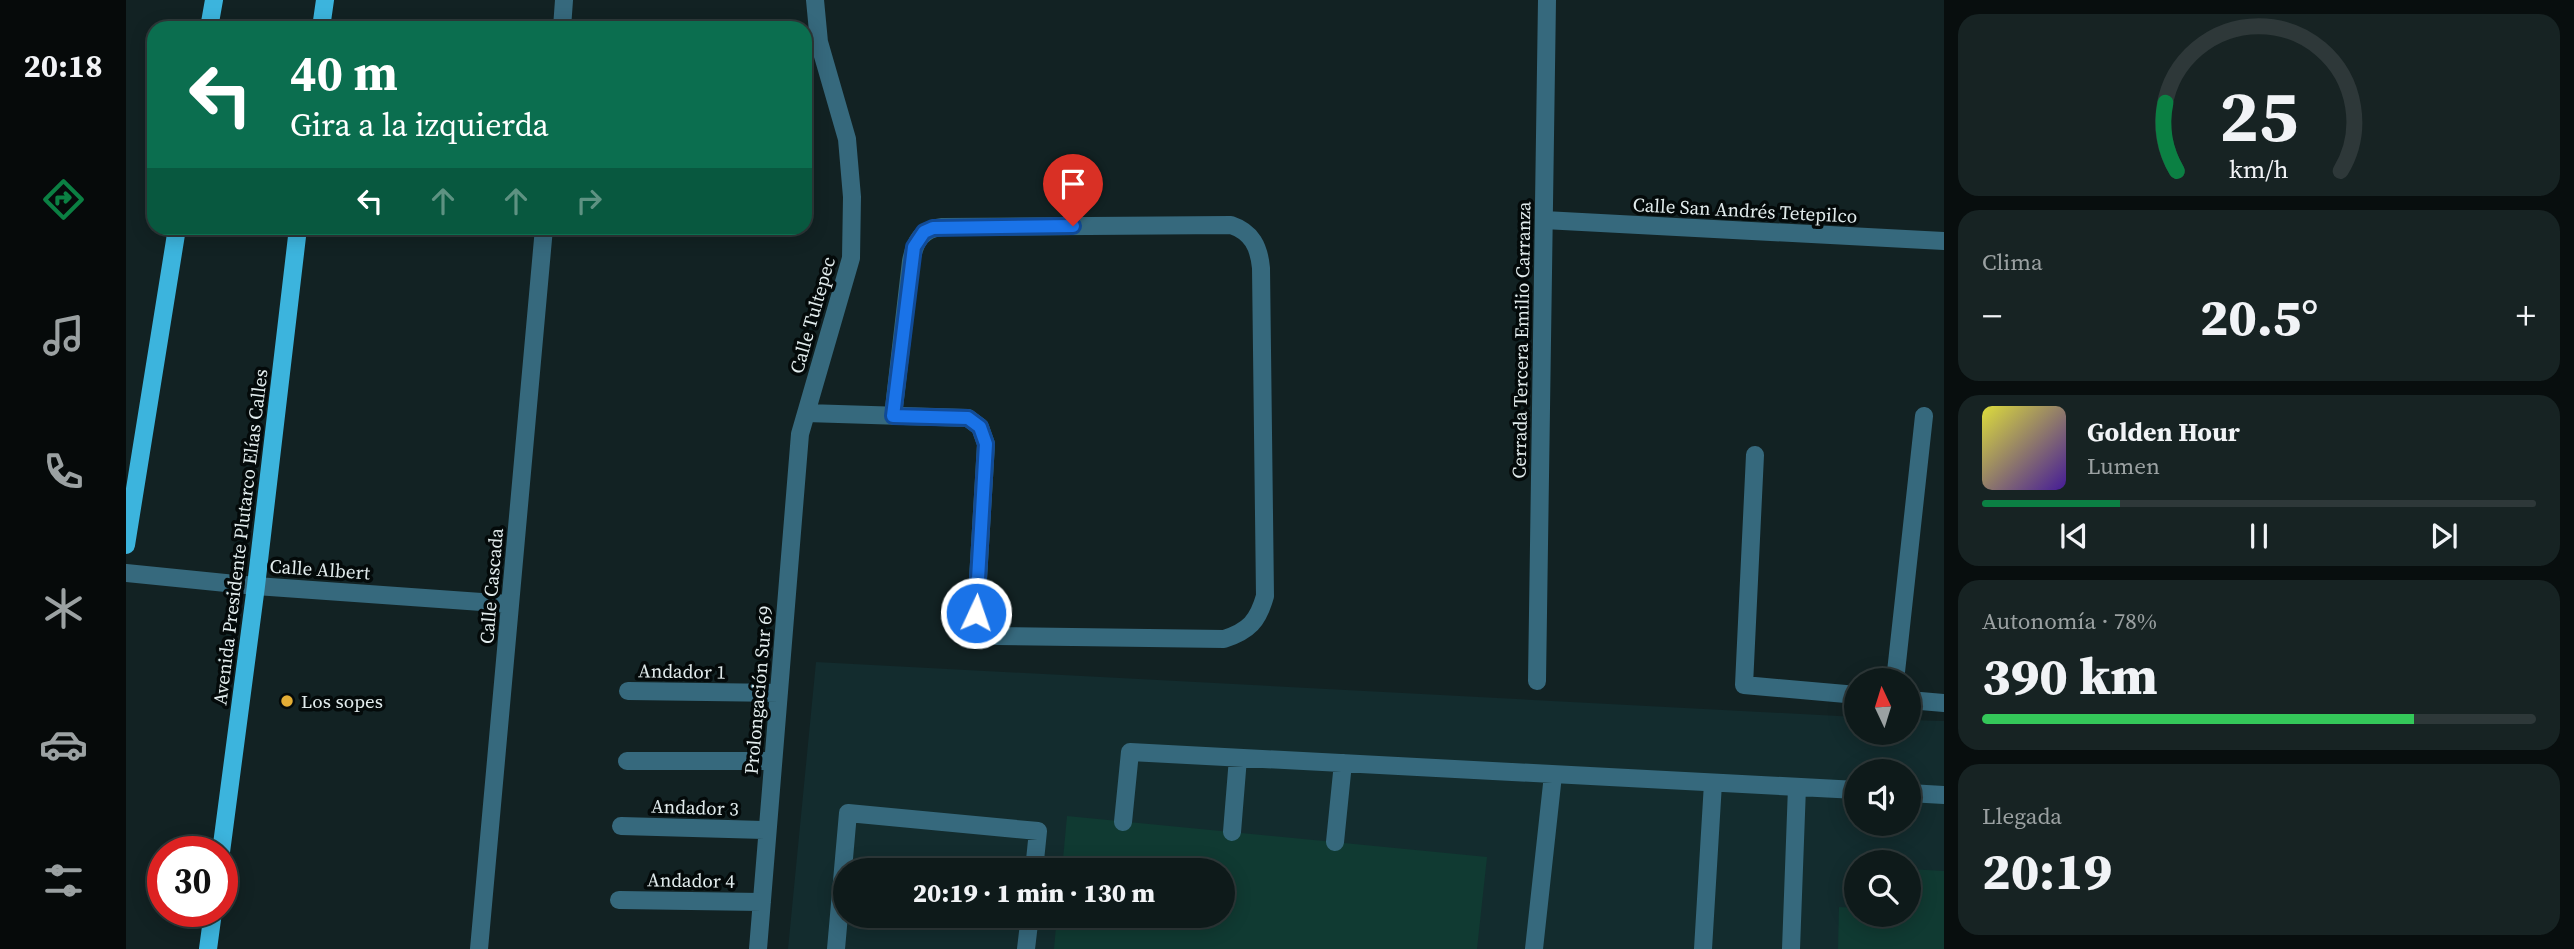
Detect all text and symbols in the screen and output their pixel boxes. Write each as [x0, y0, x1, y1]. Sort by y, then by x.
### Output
text: 40 m [290, 39, 398, 106]
text: 20:18 [24, 44, 102, 88]
icon: left [175, 49, 266, 140]
text: 25 [2220, 66, 2298, 165]
text: Gira a la izquierda [290, 103, 549, 147]
text: km/h [2229, 152, 2289, 186]
pin [1043, 154, 1103, 226]
icon: arrive [1054, 165, 1092, 203]
icon: directions [39, 175, 88, 224]
icon: left [351, 182, 389, 220]
icon: ahead [424, 182, 462, 220]
icon: ahead [497, 182, 535, 220]
icon: right [570, 182, 608, 220]
street label: Calle San Andrés Tetepilco [1632, 191, 1858, 229]
street label: Cerrada Tercera Emilio Carranza [1506, 201, 1536, 479]
text: Clima [1982, 246, 2043, 278]
street label: Calle Tultepec [783, 254, 841, 376]
text: 20.5° [2200, 281, 2318, 352]
text: − [1982, 290, 2002, 342]
text: + [2516, 290, 2536, 342]
icon: music [39, 311, 88, 360]
street label: Avenida Presidente Plutarco Elías Calles [206, 367, 274, 707]
text: Golden Hour [2087, 414, 2240, 450]
icon: phone [39, 447, 88, 496]
text: Lumen [2087, 450, 2160, 482]
icon: previous [2055, 517, 2093, 555]
icon: pause [2240, 517, 2278, 555]
icon: next [2425, 517, 2463, 555]
street label: Calle Cascada [473, 527, 509, 645]
street label: Calle Albert [269, 553, 372, 586]
position arrow [939, 576, 1013, 650]
icon: climate [39, 584, 88, 633]
street label: Prolongación Sur 69 [738, 605, 778, 775]
text: Autonomía · 78% [1982, 605, 2157, 637]
text: 390 km [1982, 640, 2158, 711]
street label: Andador 1 [638, 657, 726, 685]
north arrow [1844, 668, 1922, 746]
map controls [1844, 668, 1921, 927]
place label: Los sopes [301, 688, 383, 714]
marker: Los sopes [279, 693, 295, 709]
icon: car [39, 720, 88, 769]
button: sound [1844, 759, 1921, 836]
street label: Andador 3 [651, 792, 739, 822]
text: Llegada [1982, 800, 2062, 832]
text: 20:19 [1982, 835, 2112, 906]
speed limit sign: 30 [147, 836, 238, 927]
button: search [1844, 850, 1921, 927]
icon: filters [39, 856, 88, 905]
street label: Andador 4 [647, 866, 735, 894]
text: 20:19 · 1 min · 130 m [913, 875, 1155, 911]

